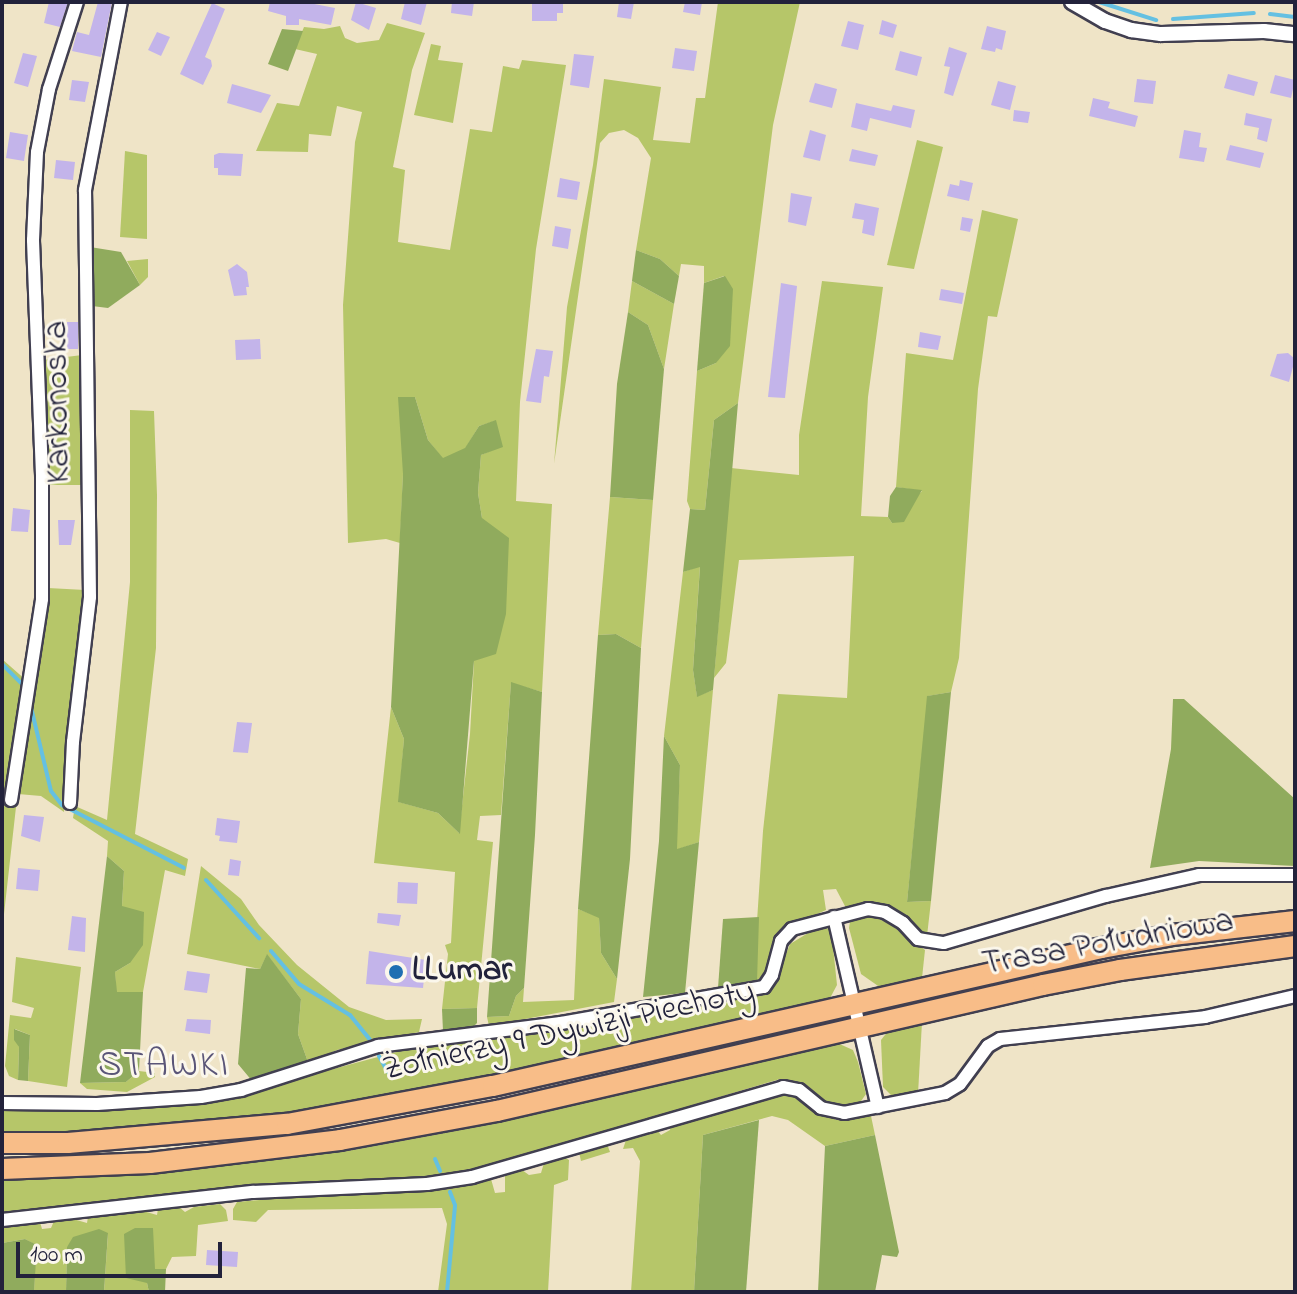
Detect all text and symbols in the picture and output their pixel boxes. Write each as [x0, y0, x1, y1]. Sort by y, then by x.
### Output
street label: Karkonoska [37, 320, 81, 484]
street label: Trasa Południowa [979, 902, 1237, 986]
place label: LLumar [412, 952, 512, 992]
marker: LLumar [387, 963, 405, 981]
street label: Żołnierzy 9 Dywizji Piechoty [379, 973, 759, 1091]
district label: STAWKI [98, 1045, 230, 1089]
scale bar [20, 1226, 226, 1276]
text: 100 m [30, 1238, 83, 1273]

